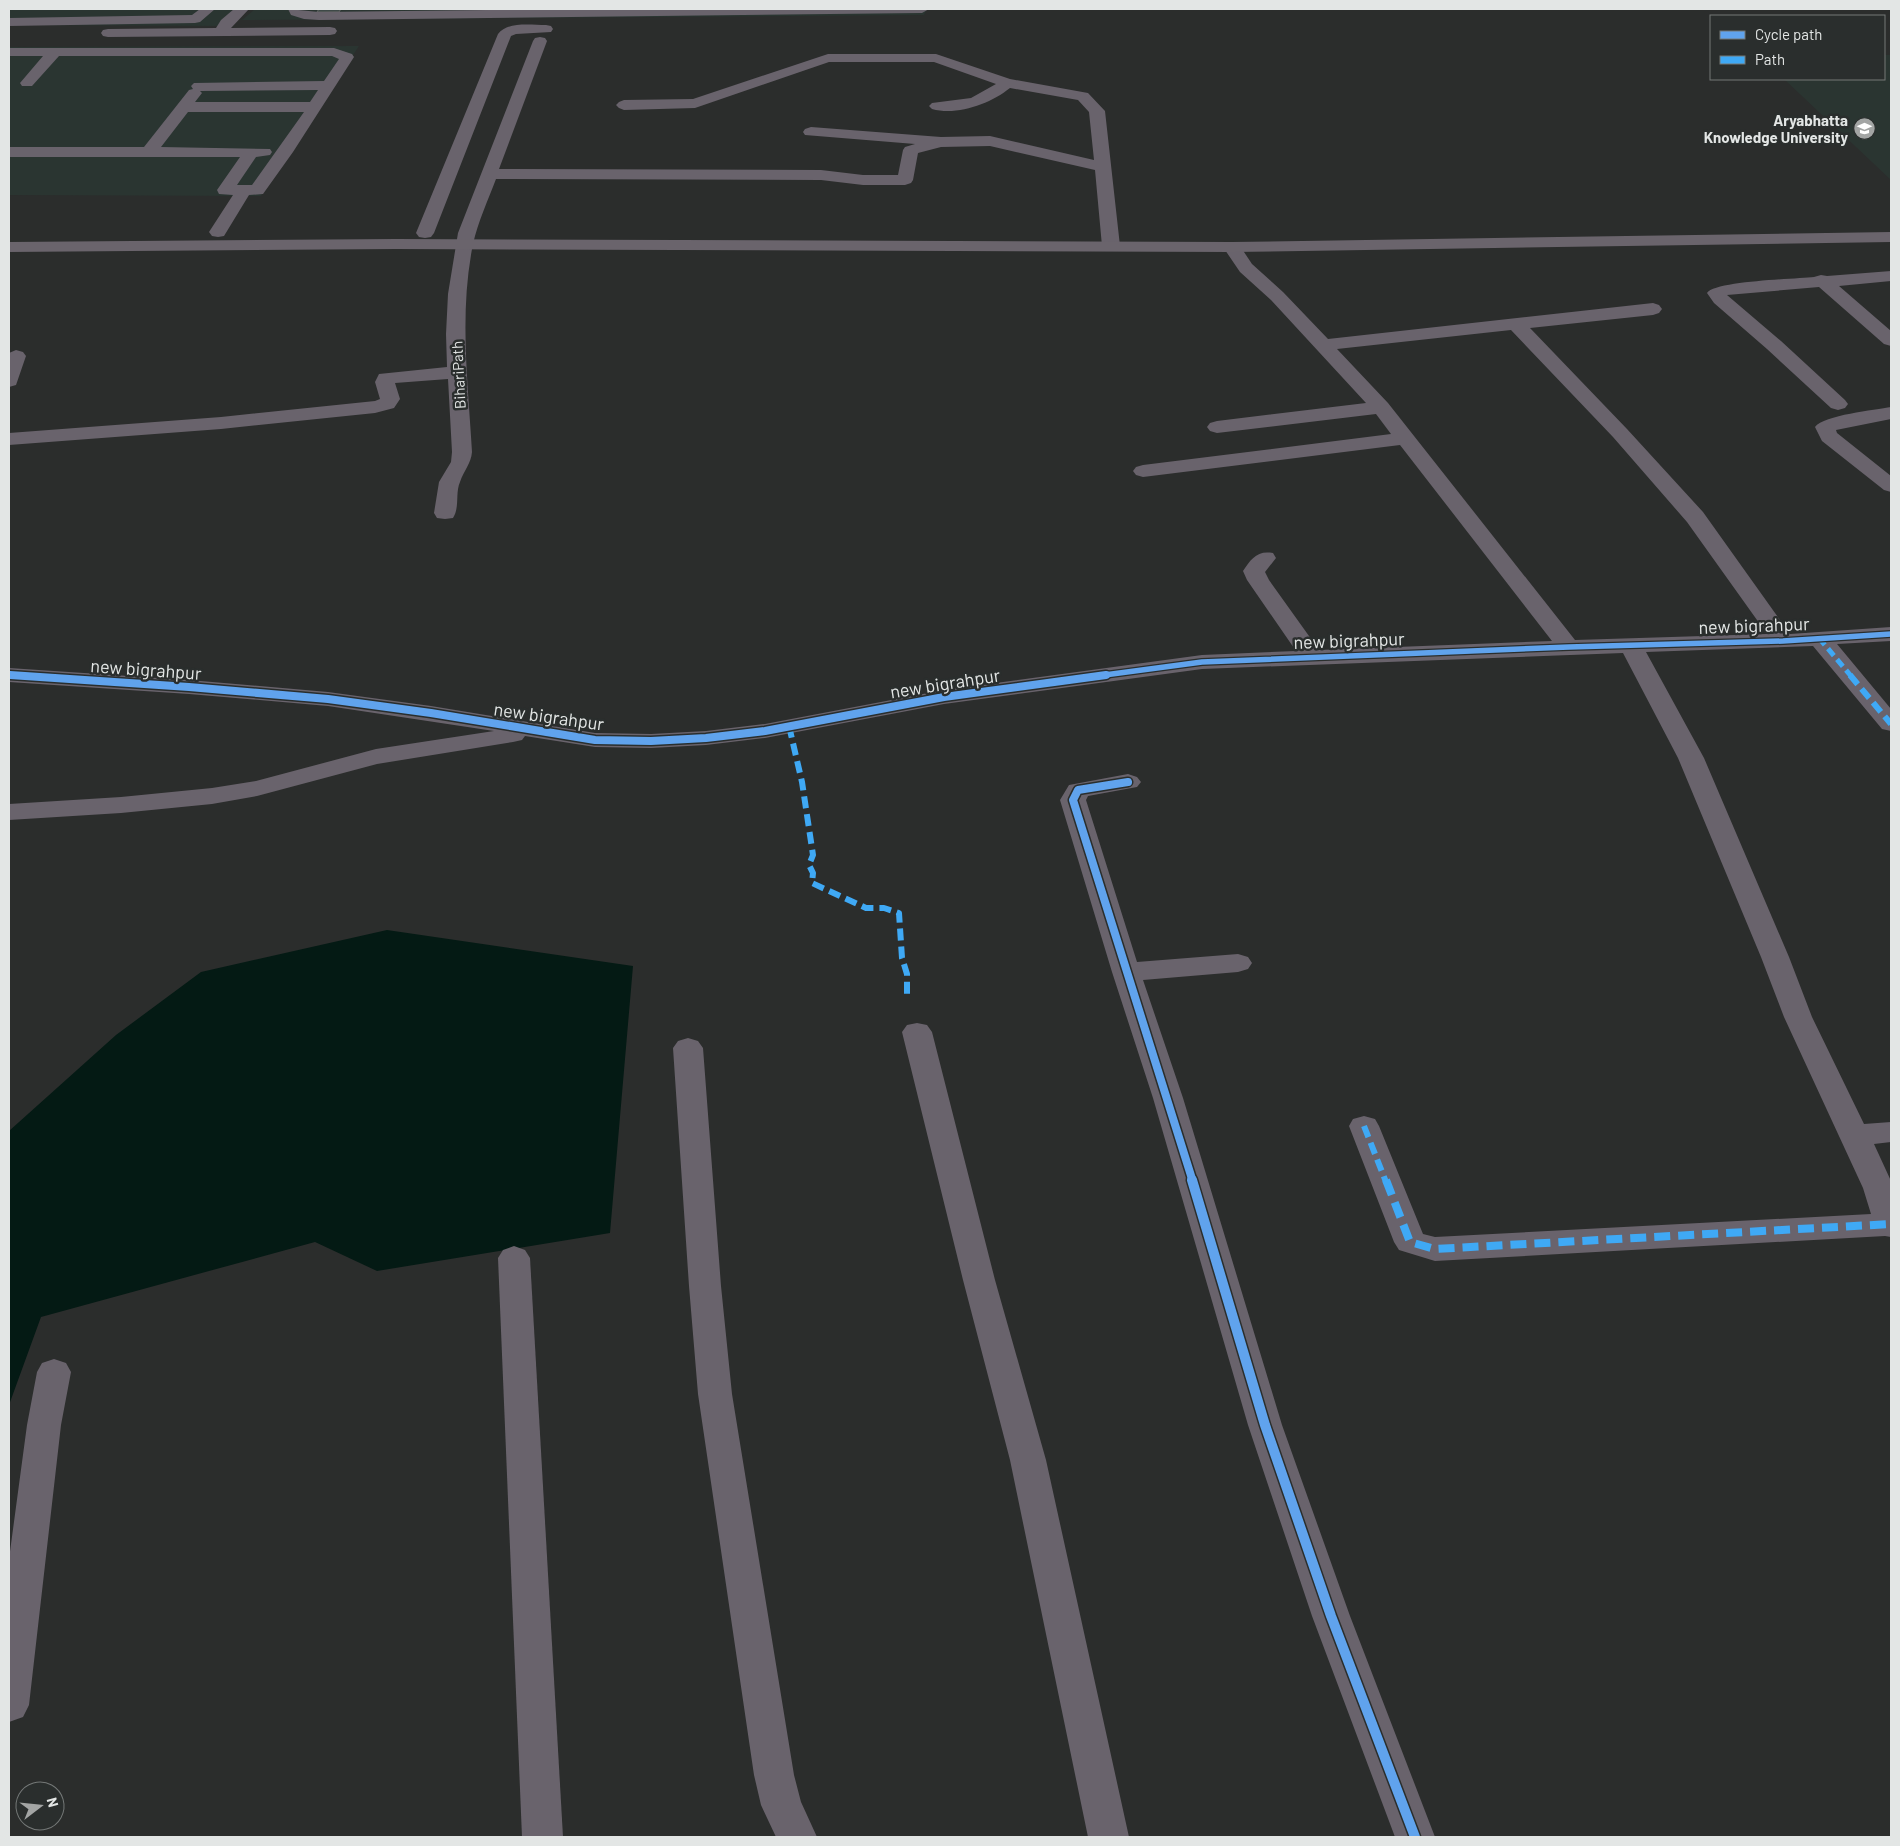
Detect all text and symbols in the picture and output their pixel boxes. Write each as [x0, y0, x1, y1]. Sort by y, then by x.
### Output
legend [1710, 15, 1885, 80]
text: Cycle path [1755, 25, 1822, 43]
text: Path [1755, 50, 1785, 68]
place label: Aryabhatta Knowledge University [1704, 111, 1848, 146]
school or university icon: Aryabhatta Knowledge University [1852, 117, 1876, 141]
street label: BihariPath [447, 340, 469, 410]
street label: new bigrahpur [1698, 612, 1810, 638]
street label: new bigrahpur [1293, 627, 1405, 653]
street label: new bigrahpur [90, 654, 203, 684]
street label: new bigrahpur [888, 663, 1002, 703]
street label: new bigrahpur [492, 697, 606, 735]
north arrow [15, 1781, 65, 1831]
text: N [44, 1795, 62, 1809]

